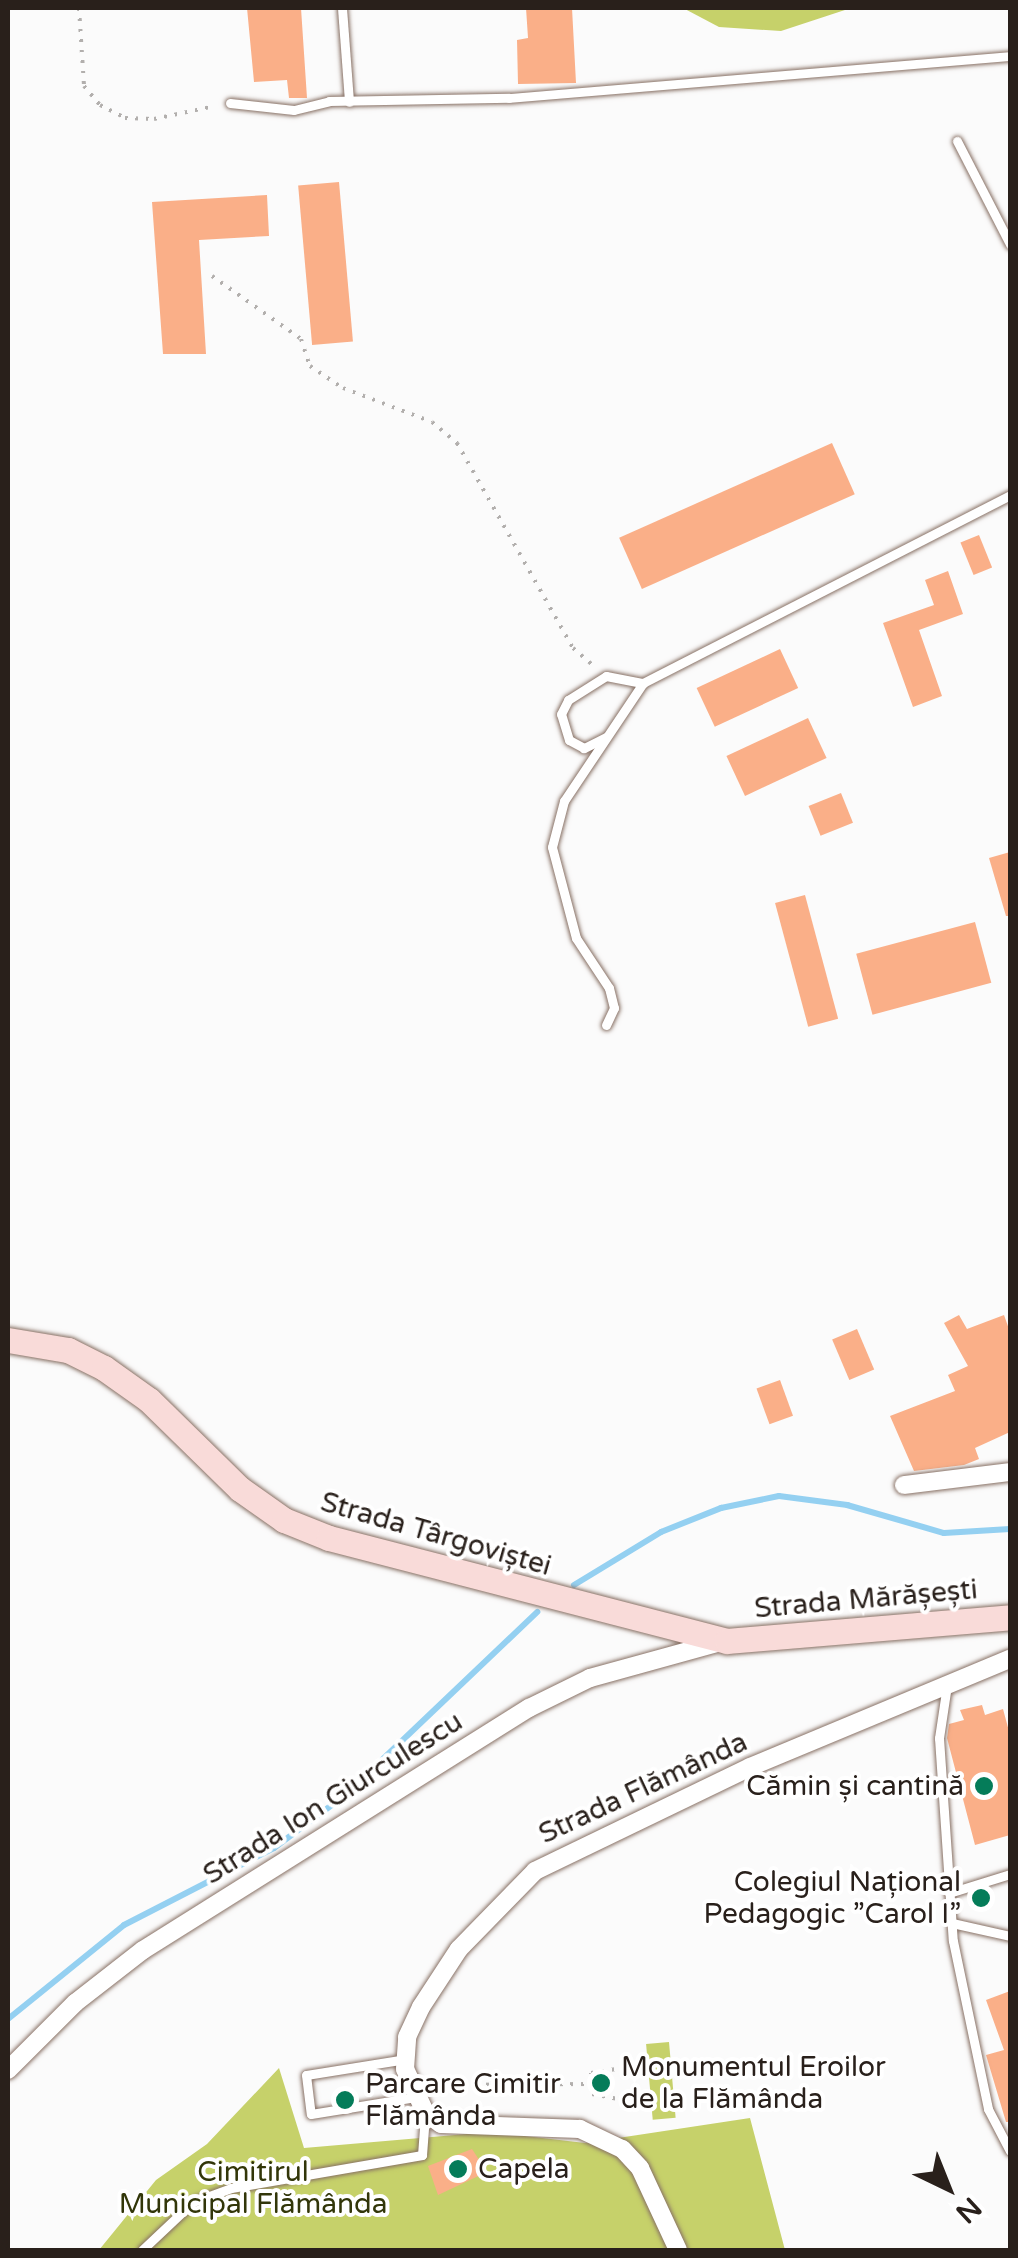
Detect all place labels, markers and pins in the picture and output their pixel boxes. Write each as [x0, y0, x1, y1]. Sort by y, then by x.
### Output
place label: Cămin și cantină [746, 1769, 964, 1803]
marker: Cămin și cantină [973, 1775, 995, 1797]
place label: Colegiul Național Pedagogic ”Carol I” [704, 1865, 961, 1931]
marker: Colegiul Național Pedagogic ”Carol I” [970, 1887, 992, 1909]
place label: Monumentul Eroilor de la Flămânda [621, 2050, 886, 2116]
place label: Parcare Cimitir Flămânda [365, 2067, 561, 2133]
marker: Monumentul Eroilor de la Flămânda [590, 2072, 612, 2094]
marker: Parcare Cimitir Flămânda [334, 2089, 356, 2111]
place label: Capela [478, 2152, 569, 2186]
marker: Capela [447, 2158, 469, 2180]

